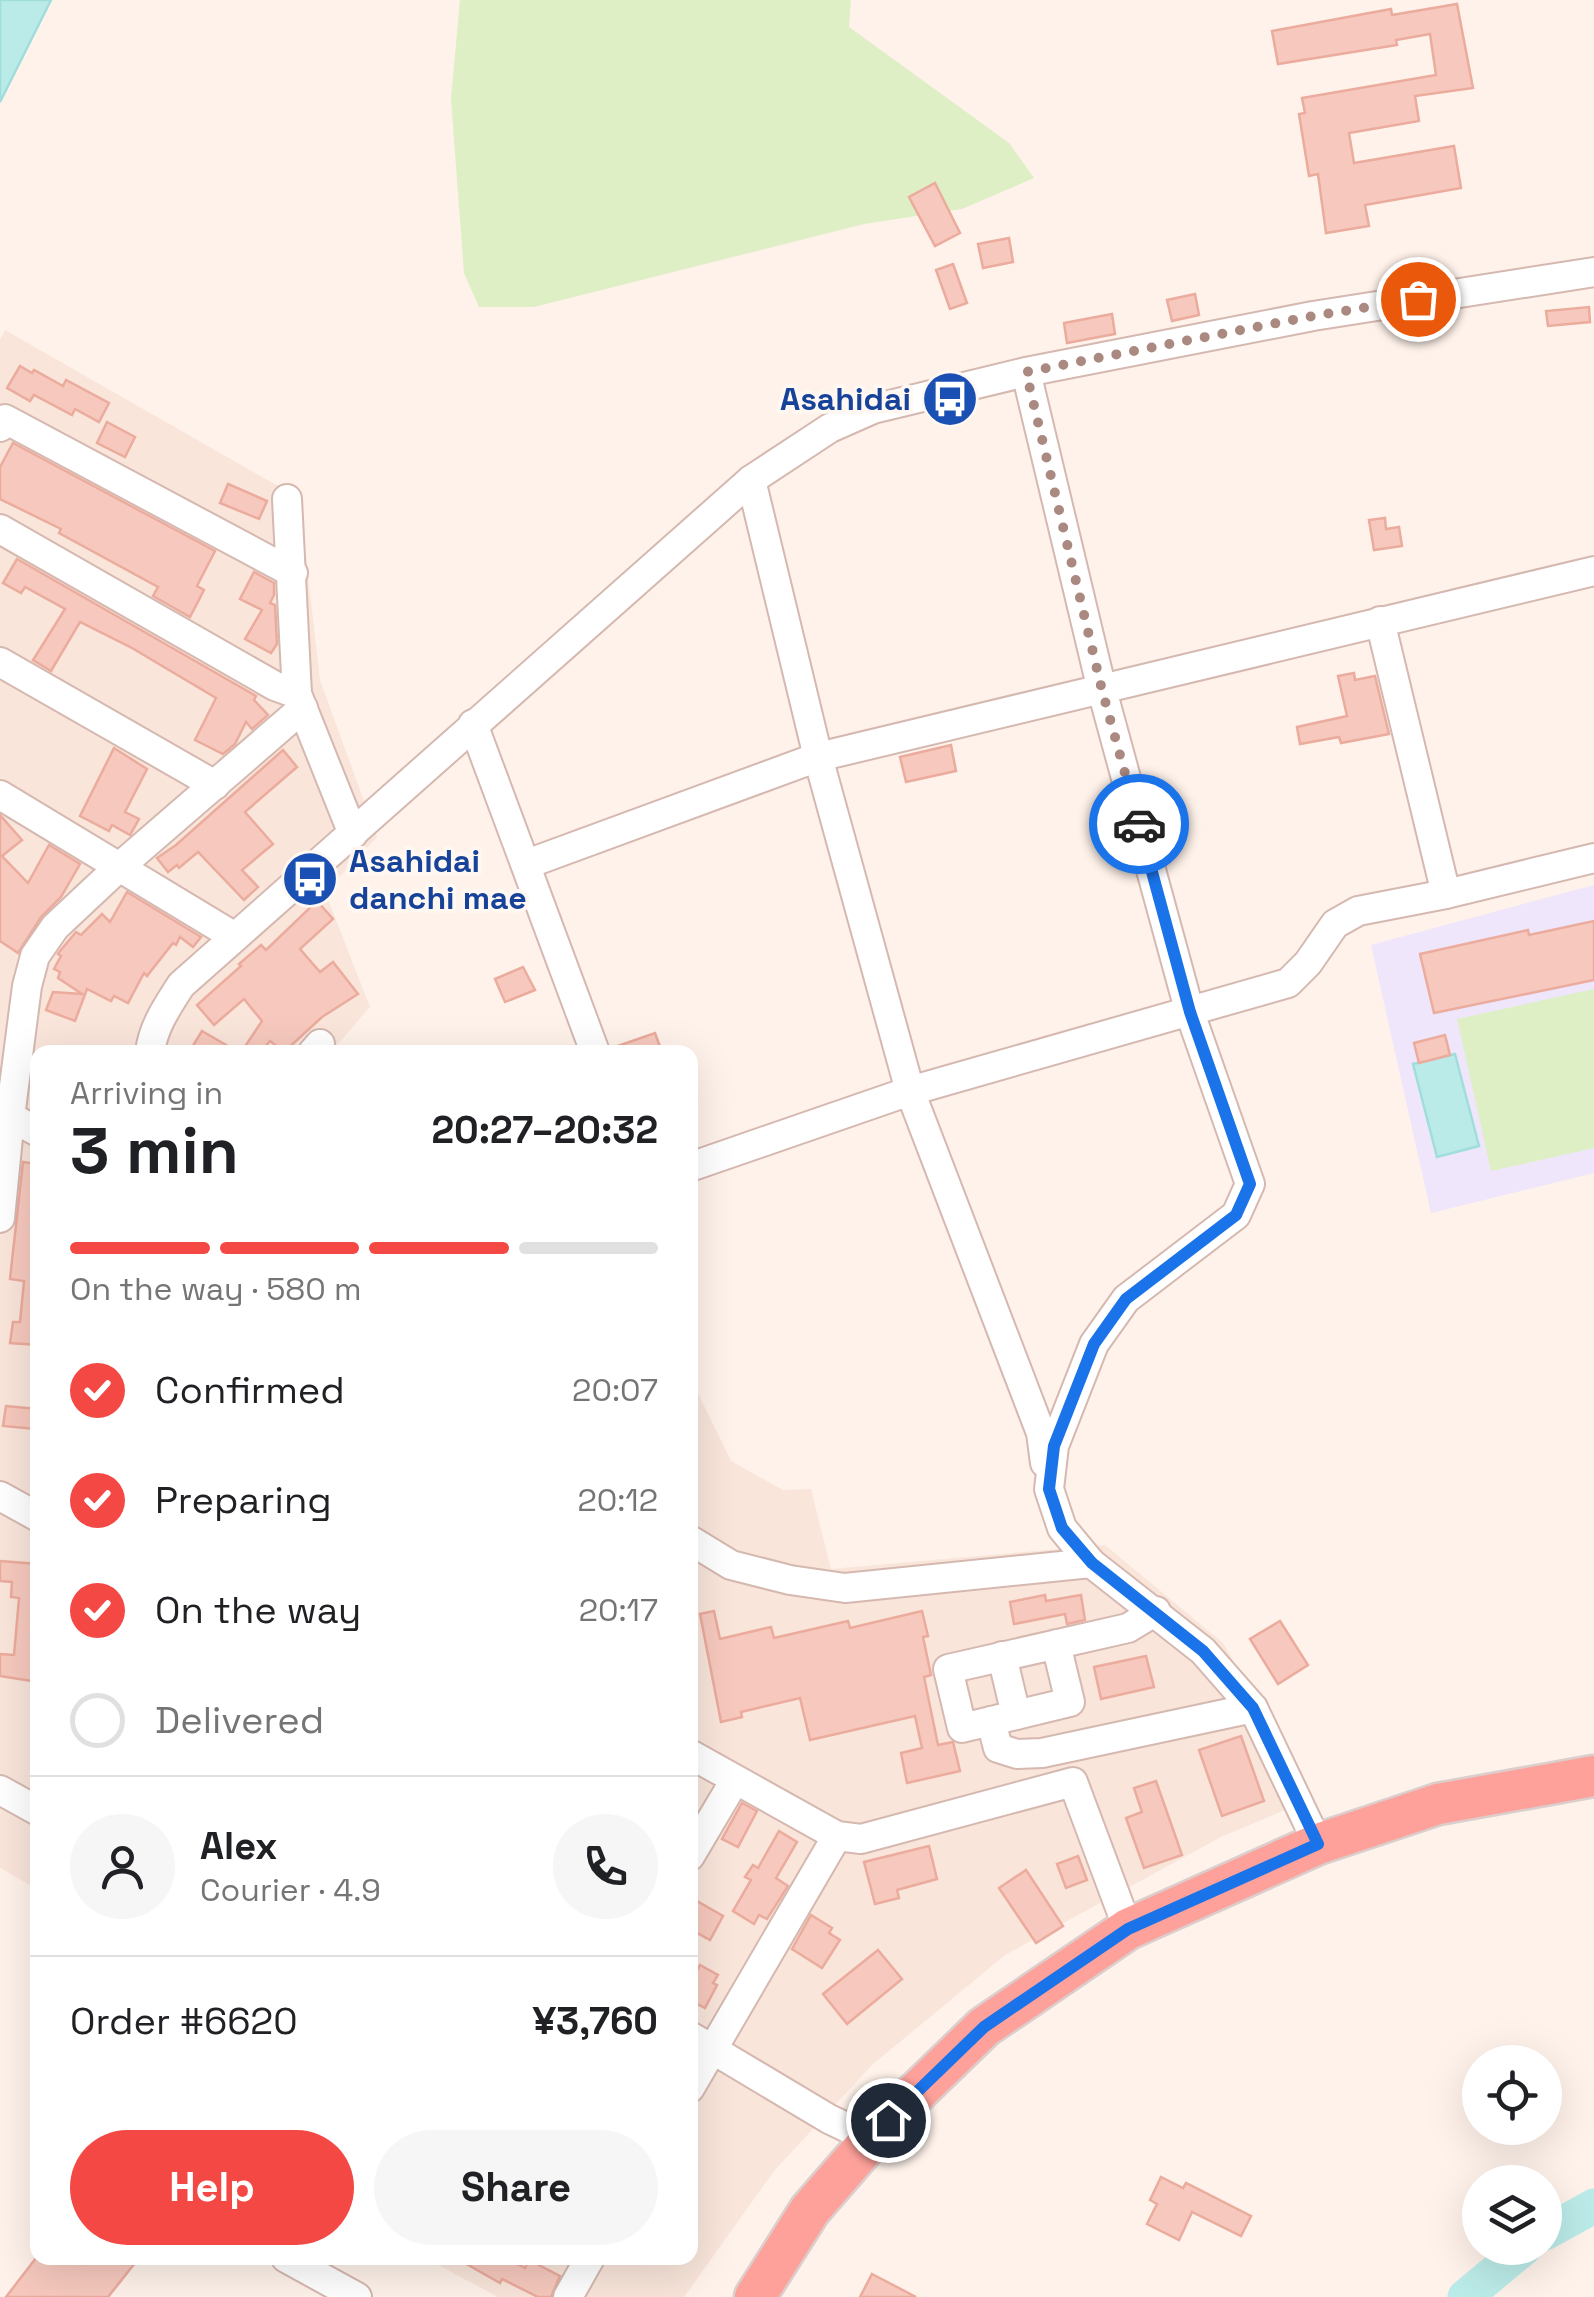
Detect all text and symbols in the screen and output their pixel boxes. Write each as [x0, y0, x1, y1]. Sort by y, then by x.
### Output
pin [1376, 257, 1461, 342]
icon: bag [1391, 272, 1446, 327]
bus stop icon: Asahidai [920, 369, 980, 429]
place label: Asahidai [780, 379, 911, 419]
courier [1089, 774, 1189, 874]
icon: car [1112, 797, 1167, 852]
place label: Asahidai danchi mae [349, 841, 527, 918]
bus stop icon: Asahidai danchi mae [280, 849, 340, 909]
text: Arriving in [70, 1073, 223, 1113]
text: 20:27–20:32 [431, 1106, 658, 1154]
text: 3 min [70, 1109, 239, 1192]
text: On the way · 580 m [70, 1269, 362, 1309]
icon: check [70, 1363, 125, 1418]
text: Confirmed [155, 1366, 345, 1414]
text: 20:07 [572, 1370, 658, 1410]
icon: check [70, 1473, 125, 1528]
text: Preparing [155, 1476, 332, 1524]
text: 20:12 [577, 1480, 658, 1520]
icon: check [70, 1583, 125, 1638]
text: On the way [155, 1586, 361, 1634]
text: 20:17 [579, 1590, 658, 1630]
text: Delivered [155, 1696, 324, 1744]
button: person [70, 1814, 175, 1919]
button: phone [553, 1814, 658, 1919]
text: Alex [200, 1822, 277, 1870]
text: Courier · 4.9 [200, 1870, 381, 1910]
text: Order #6620 [70, 1997, 298, 2045]
text: ¥3,760 [532, 1997, 658, 2045]
map controls [1462, 2045, 1562, 2265]
button: locate [1462, 2045, 1562, 2145]
pin [846, 2078, 931, 2163]
icon: home [861, 2093, 916, 2148]
button: Help [70, 2130, 354, 2245]
button: Share [374, 2130, 658, 2245]
button: layers [1462, 2165, 1562, 2265]

